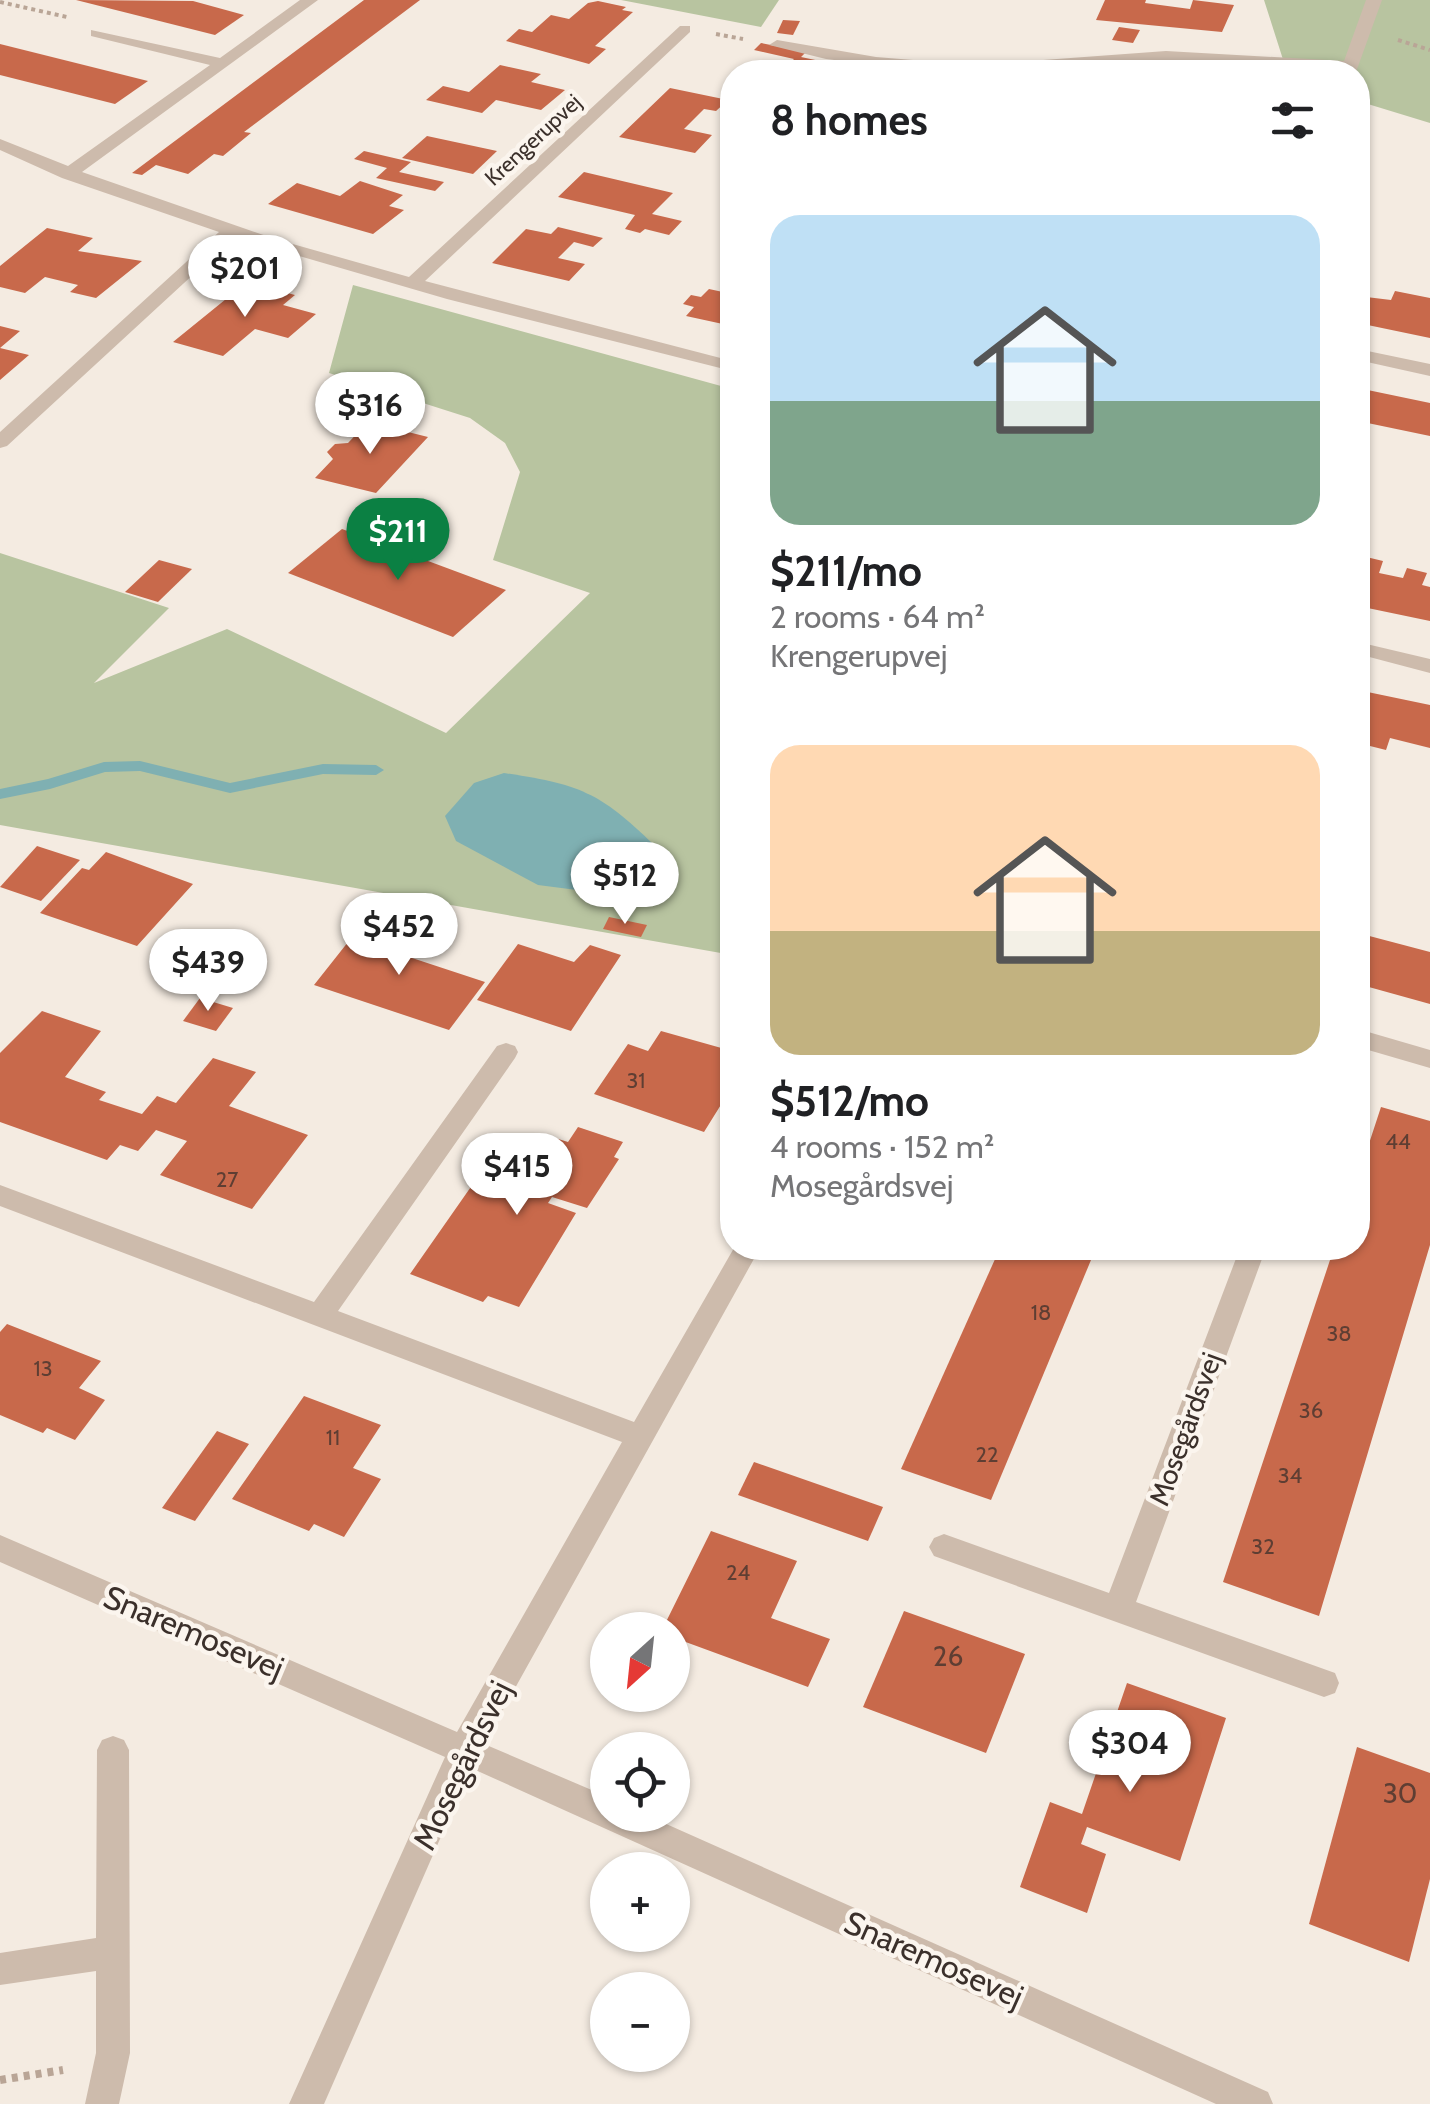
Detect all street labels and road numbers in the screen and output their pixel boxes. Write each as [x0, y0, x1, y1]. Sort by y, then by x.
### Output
street label: Krengerupvej [479, 89, 587, 191]
street label: Mosegårdsvej [1142, 1348, 1228, 1510]
street label: Snaremosevej [98, 1577, 290, 1687]
street label: Mosegårdsvej [404, 1674, 520, 1856]
street label: Snaremosevej [839, 1902, 1029, 2016]

